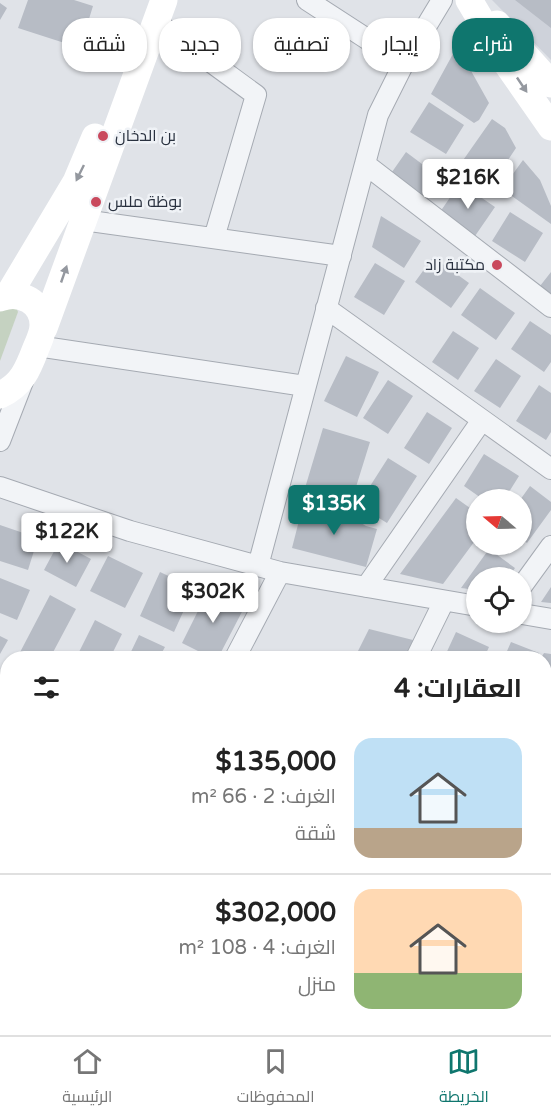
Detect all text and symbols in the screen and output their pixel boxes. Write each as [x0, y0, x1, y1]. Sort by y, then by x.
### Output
chip: شقة [62, 18, 147, 72]
chip: جديد [159, 18, 241, 72]
chip: تصفية [253, 18, 350, 72]
chip: إيجار [362, 18, 440, 72]
chip: شراء [452, 18, 534, 72]
one-way arrow [516, 77, 527, 93]
place label: بن الدخان [115, 126, 176, 146]
marker: بن الدخان [96, 129, 110, 143]
pin: $216K [426, 159, 510, 210]
one-way arrow [75, 164, 85, 181]
text: $216K [436, 166, 500, 190]
place label: بوظة ملس [108, 192, 182, 212]
marker: بوظة ملس [89, 195, 103, 209]
place label: مكتبة زاد [425, 255, 485, 275]
marker: مكتبة زاد [490, 258, 504, 272]
one-way arrow [60, 264, 70, 282]
pin: $135K [292, 485, 376, 536]
north arrow [466, 489, 532, 555]
map controls [466, 489, 532, 633]
text: $135K [302, 492, 366, 516]
pin: $122K [25, 513, 109, 564]
text: $122K [35, 520, 99, 544]
button: locate [466, 567, 532, 633]
pin: $302K [171, 573, 255, 624]
text: $302K [181, 580, 245, 604]
icon: filters [30, 671, 63, 704]
text: العقارات: 4 [394, 673, 522, 704]
text: $135,000 [216, 746, 336, 777]
icon: home [402, 762, 474, 834]
text: الغرف: 2 · 66 m² [191, 785, 336, 809]
text: شقة [295, 822, 336, 846]
text: $302,000 [215, 897, 336, 928]
icon: home [402, 913, 474, 985]
text: الغرف: 4 · 108 m² [179, 936, 336, 960]
text: منزل [298, 973, 336, 997]
tab: الرئيسية [62, 1045, 112, 1111]
tab: المحفوظات [237, 1045, 315, 1111]
tab: الخريطة [439, 1045, 489, 1111]

